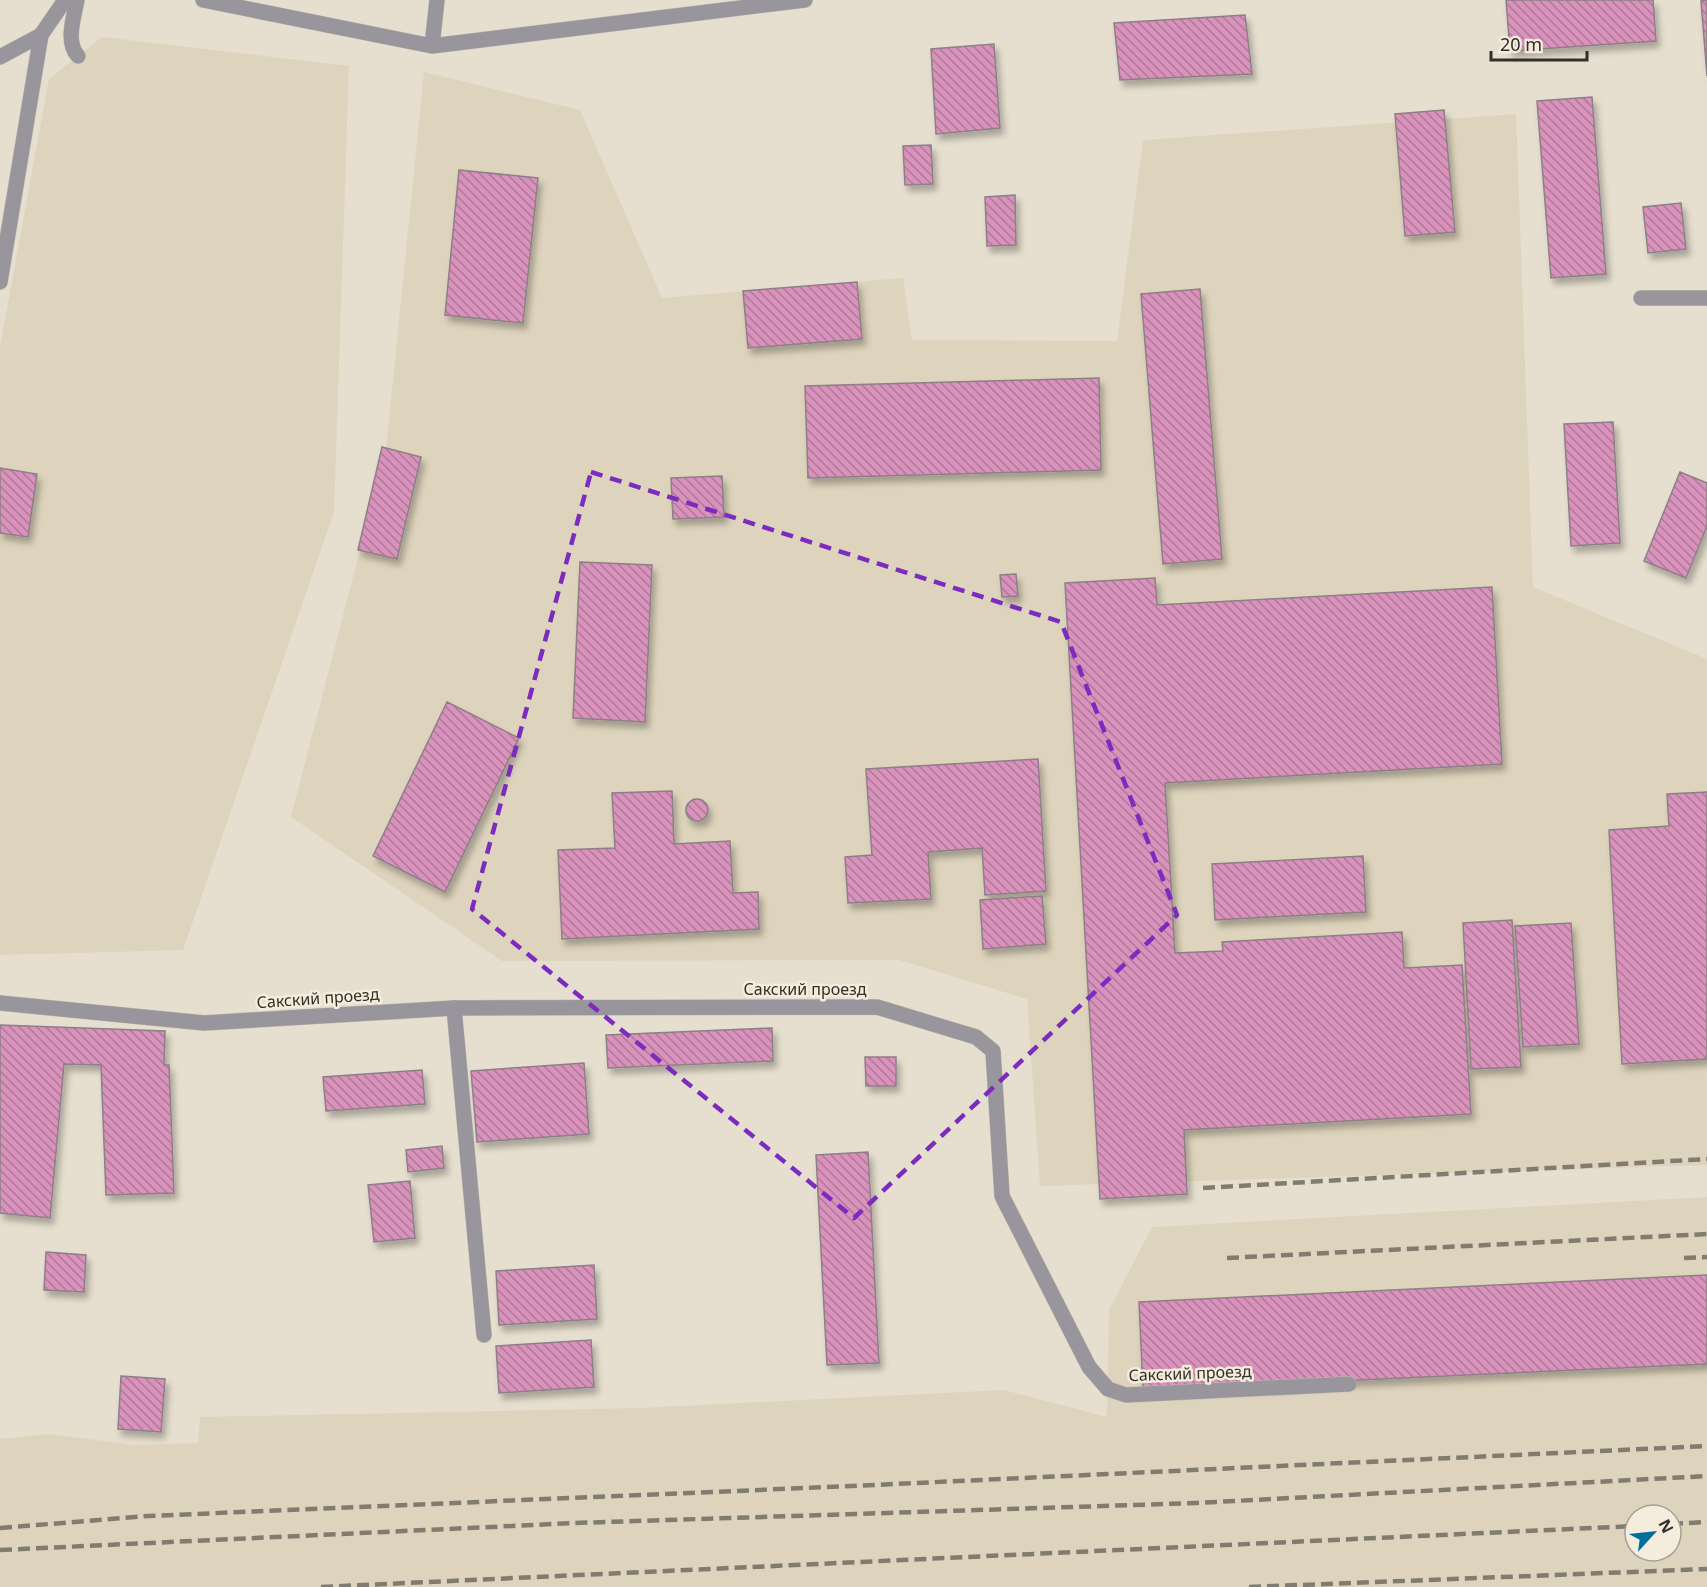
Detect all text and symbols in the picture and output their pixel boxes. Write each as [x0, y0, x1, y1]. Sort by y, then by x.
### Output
scale bar [1491, 24, 1587, 62]
text: 20 m [1500, 32, 1542, 56]
street label: Сакский проезд [744, 978, 867, 1000]
street label: Сакский проезд [256, 983, 380, 1013]
street label: Сакский проезд [1128, 1360, 1252, 1386]
north arrow [1623, 1503, 1683, 1563]
text: N [1654, 1515, 1679, 1537]

